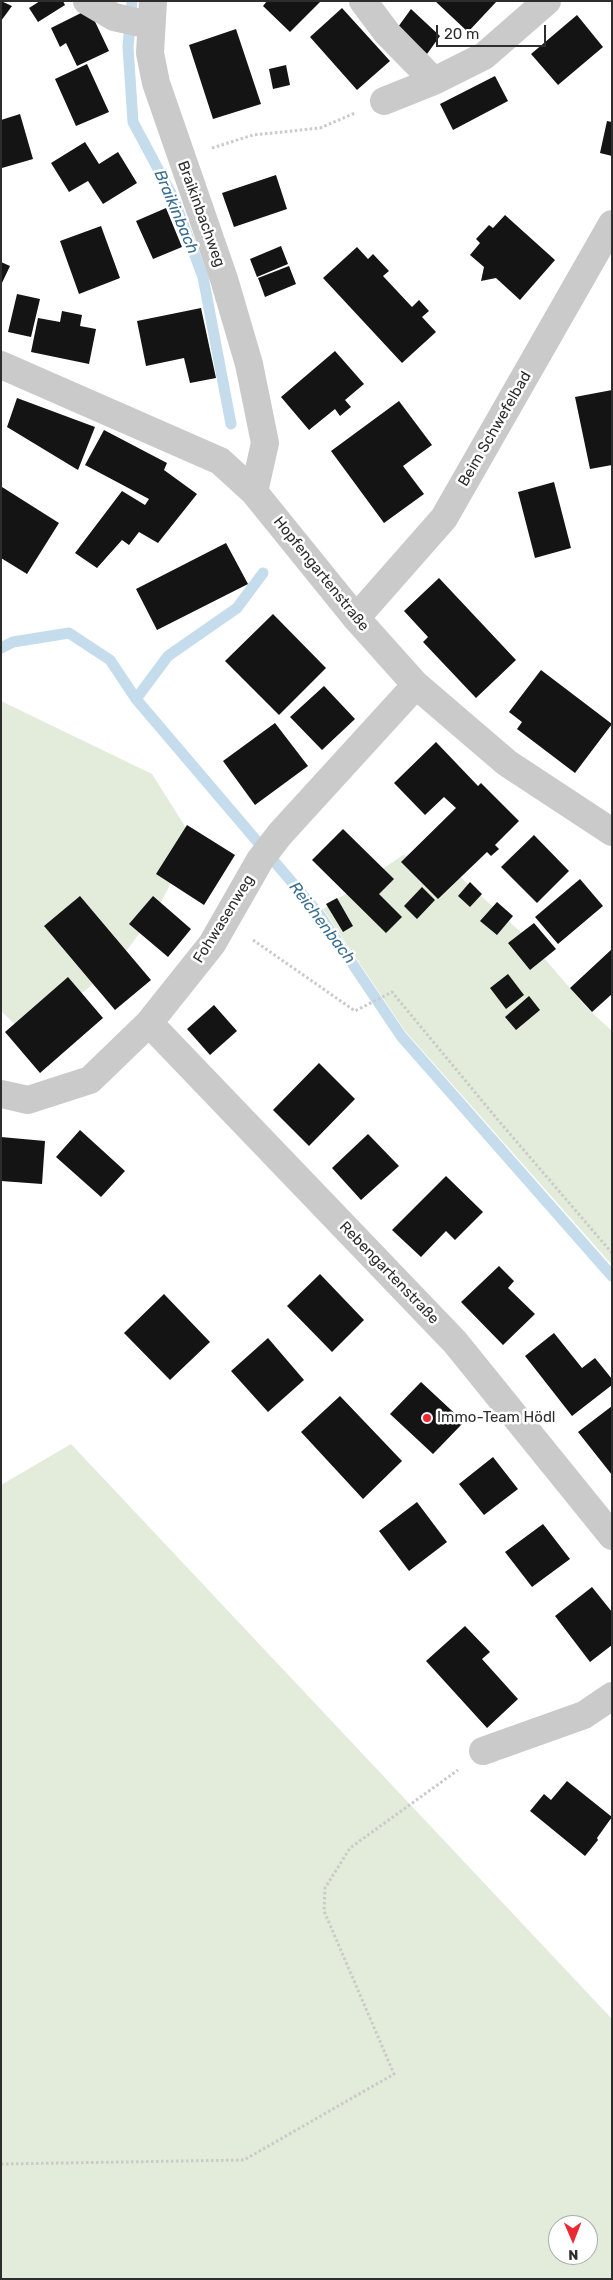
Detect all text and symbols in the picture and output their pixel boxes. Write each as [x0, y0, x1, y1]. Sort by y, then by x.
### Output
scale bar [438, 15, 548, 47]
text: 20 m [444, 25, 479, 43]
street label: Braikinbachweg [173, 158, 229, 270]
water label: Braikinbach [150, 167, 202, 257]
street label: Beim Schwefelbad [455, 368, 535, 490]
street label: Hopfengartenstraße [269, 513, 373, 635]
street label: Fohwasenweg [190, 872, 258, 966]
water label: Reichenbach [285, 878, 359, 968]
street label: Rebengartenstraße [335, 1218, 443, 1328]
place label: Immo-Team Hödl [437, 1409, 556, 1427]
marker: Immo-Team Hödl [421, 1412, 433, 1424]
north arrow [548, 2215, 598, 2265]
text: N [568, 2246, 578, 2263]

